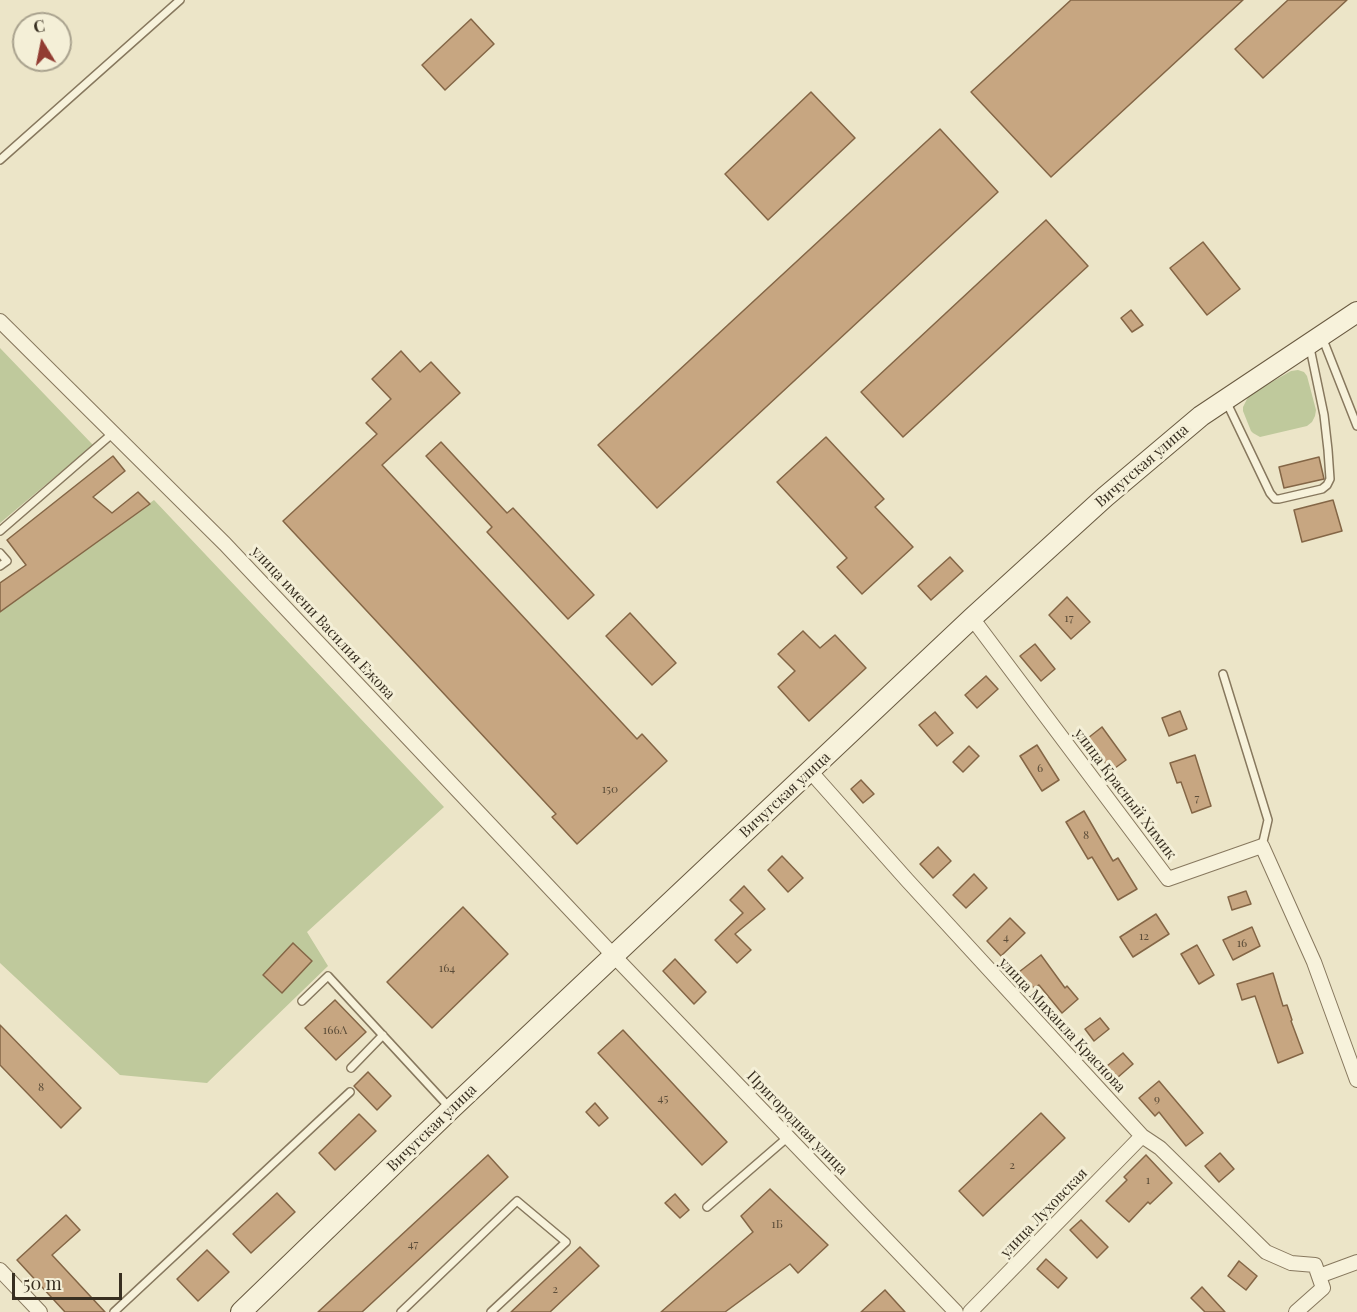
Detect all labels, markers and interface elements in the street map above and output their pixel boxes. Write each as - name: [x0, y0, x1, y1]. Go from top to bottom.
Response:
- north arrow: [12, 12, 72, 72]
- text: С: [32, 14, 47, 37]
- street label: Вичугская улица: [1092, 421, 1192, 511]
- street label: улица имени Василия Ежова: [247, 543, 399, 703]
- house number: 17: [1064, 611, 1074, 625]
- street label: улица Красный Химик: [1070, 725, 1180, 863]
- street label: Вичугская улица: [736, 748, 834, 842]
- house number: 6: [1037, 761, 1043, 775]
- house number: 150: [602, 782, 618, 796]
- house number: 7: [1195, 791, 1199, 805]
- house number: 8: [1083, 828, 1089, 842]
- house number: 12: [1139, 929, 1149, 943]
- house number: 4: [1003, 930, 1009, 944]
- house number: 16: [1237, 936, 1247, 950]
- street label: улица Михаила Краснова: [995, 954, 1129, 1096]
- house number: 164: [439, 961, 455, 975]
- house number: 166А: [323, 1023, 347, 1037]
- street label: Пригородная улица: [743, 1067, 851, 1179]
- house number: 8: [38, 1080, 44, 1094]
- street label: Вичугская улица: [384, 1081, 480, 1175]
- house number: 45: [658, 1091, 668, 1105]
- house number: 9: [1154, 1092, 1160, 1106]
- house number: 2: [1009, 1158, 1015, 1172]
- street label: улица Луховская: [997, 1165, 1091, 1261]
- house number: 1: [1146, 1173, 1150, 1187]
- house number: 1Б: [771, 1217, 783, 1231]
- house number: 47: [408, 1237, 418, 1251]
- scale bar: [15, 1261, 124, 1299]
- text: 50 m: [23, 1271, 62, 1295]
- house number: 2: [552, 1282, 558, 1296]

